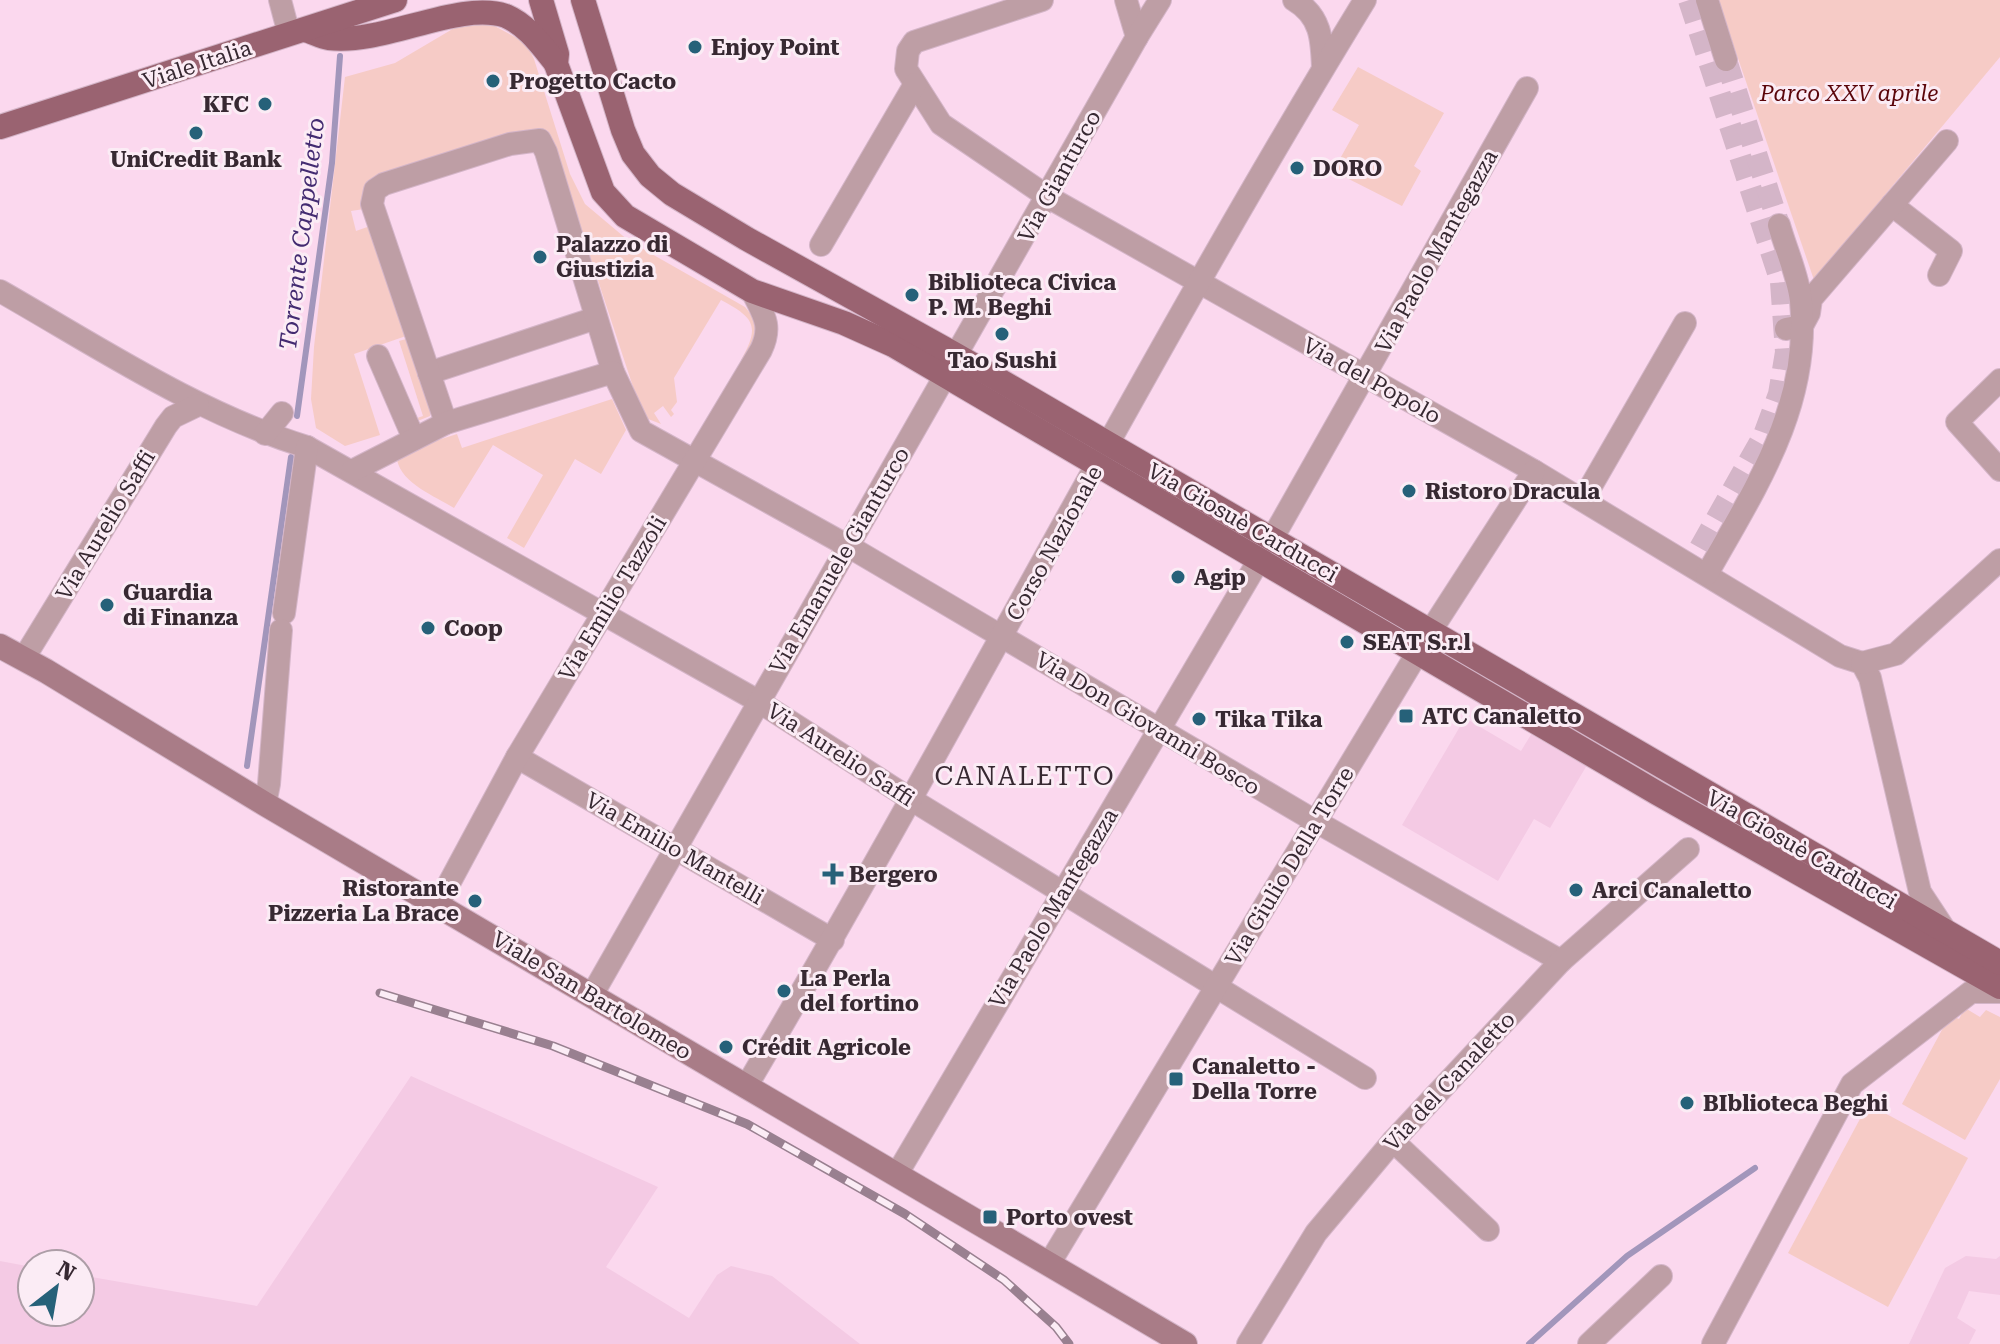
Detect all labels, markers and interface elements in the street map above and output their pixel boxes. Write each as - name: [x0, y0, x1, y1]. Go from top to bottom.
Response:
- street label: Viale Italia: [140, 35, 255, 94]
- place label: Enjoy Point: [711, 35, 840, 60]
- marker: Enjoy Point: [686, 38, 704, 56]
- place label: Progetto Cacto: [509, 69, 676, 94]
- marker: Progetto Cacto: [484, 72, 502, 90]
- park label: Parco XXV aprile: [1759, 81, 1938, 106]
- place label: KFC: [203, 92, 249, 117]
- marker: KFC: [256, 95, 274, 113]
- street label: Via Gianturco: [1013, 106, 1106, 246]
- water label: Torrente Cappelletto: [274, 116, 330, 352]
- marker: UniCredit Bank: [187, 124, 205, 142]
- street label: Via Paolo Mantegazza: [1370, 145, 1503, 357]
- place label: UniCredit Bank: [110, 147, 282, 172]
- place label: DORO: [1313, 156, 1382, 181]
- marker: DORO: [1288, 159, 1306, 177]
- place label: Palazzo di Giustizia: [556, 232, 668, 282]
- marker: Palazzo di Giustizia: [531, 248, 549, 266]
- place label: Biblioteca Civica P. M. Beghi: [928, 270, 1116, 320]
- marker: Biblioteca Civica P. M. Beghi: [903, 286, 921, 304]
- marker: Tao Sushi: [993, 325, 1011, 343]
- street label: Via del Popolo: [1299, 332, 1445, 429]
- place label: Tao Sushi: [947, 348, 1057, 373]
- street label: Via Emanuele Gianturco: [764, 443, 914, 678]
- street label: Via Aurelio Saffi: [51, 446, 160, 605]
- street label: Via Giosuè Carducci: [1143, 458, 1342, 587]
- street label: Corso Nazionale: [1002, 462, 1107, 625]
- place label: Ristoro Dracula: [1425, 479, 1600, 504]
- marker: Ristoro Dracula: [1400, 482, 1418, 500]
- street label: Via Emilio Tazzoli: [553, 512, 671, 685]
- place label: Agip: [1194, 565, 1246, 590]
- marker: Agip: [1169, 568, 1187, 586]
- place label: Guardia di Finanza: [123, 580, 238, 630]
- marker: Guardia di Finanza: [98, 596, 116, 614]
- place label: Coop: [444, 616, 503, 641]
- marker: Coop: [419, 619, 437, 637]
- place label: SEAT S.r.l: [1363, 630, 1471, 655]
- marker: SEAT S.r.l: [1338, 633, 1356, 651]
- street label: Via Don Giovanni Bosco: [1031, 647, 1264, 800]
- street label: Via Aurelio Saffi: [763, 698, 919, 811]
- place label: ATC Canaletto: [1422, 704, 1582, 729]
- place label: Tika Tika: [1215, 707, 1323, 732]
- marker: ATC Canaletto: [1397, 707, 1415, 725]
- marker: Tika Tika: [1190, 710, 1208, 728]
- district label: CANALETTO: [934, 761, 1116, 791]
- street label: Via Giulio Della Torre: [1220, 762, 1359, 970]
- street label: Via Giosuè Carducci: [1702, 785, 1901, 914]
- street label: Via Emilio Mantelli: [581, 787, 768, 910]
- street label: Via Paolo Mantegazza: [984, 804, 1123, 1012]
- place label: Bergero: [849, 862, 938, 887]
- marker: Bergero: [824, 865, 842, 883]
- place label: Ristorante Pizzeria La Brace: [268, 876, 459, 926]
- place label: Arci Canaletto: [1592, 878, 1752, 903]
- marker: Arci Canaletto: [1567, 881, 1585, 899]
- marker: Ristorante Pizzeria La Brace: [466, 892, 484, 910]
- street label: Viale San Bartolomeo: [488, 926, 696, 1065]
- place label: La Perla del fortino: [800, 966, 919, 1016]
- marker: La Perla del fortino: [775, 982, 793, 1000]
- street label: Via del Canaletto: [1379, 1007, 1520, 1156]
- place label: Crédit Agricole: [742, 1035, 911, 1060]
- marker: Crédit Agricole: [717, 1038, 735, 1056]
- place label: Canaletto - Della Torre: [1192, 1054, 1317, 1104]
- marker: Canaletto - Della Torre: [1167, 1070, 1185, 1088]
- place label: BIblioteca Beghi: [1703, 1091, 1888, 1116]
- marker: BIblioteca Beghi: [1678, 1094, 1696, 1112]
- place label: Porto ovest: [1006, 1205, 1133, 1230]
- marker: Porto ovest: [981, 1208, 999, 1226]
- north arrow: [16, 1248, 96, 1328]
- text: N: [52, 1256, 80, 1286]

